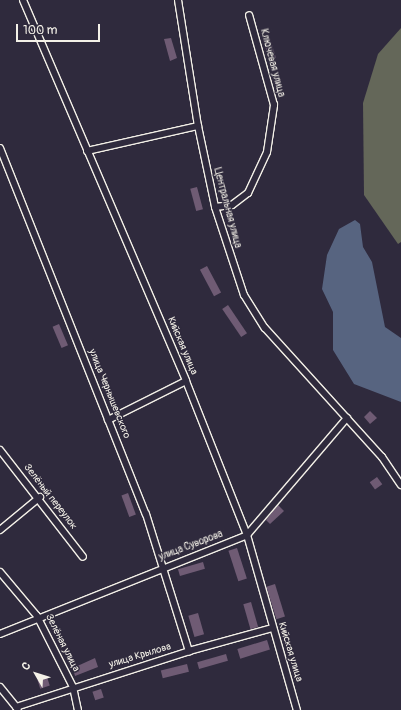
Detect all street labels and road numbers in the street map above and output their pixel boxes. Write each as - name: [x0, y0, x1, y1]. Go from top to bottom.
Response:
- street label: Ключевая улица: [257, 28, 287, 98]
- street label: Центральная улица: [211, 167, 243, 249]
- street label: Кийская улица: [164, 315, 200, 377]
- street label: улица Чернышевского: [86, 347, 132, 441]
- street label: Зелёный переулок: [21, 462, 79, 532]
- street label: улица Суворова: [157, 528, 225, 564]
- street label: Зелёная улица: [42, 612, 82, 674]
- street label: Кийская улица: [275, 621, 305, 683]
- street label: улица Крылова: [108, 641, 172, 671]

